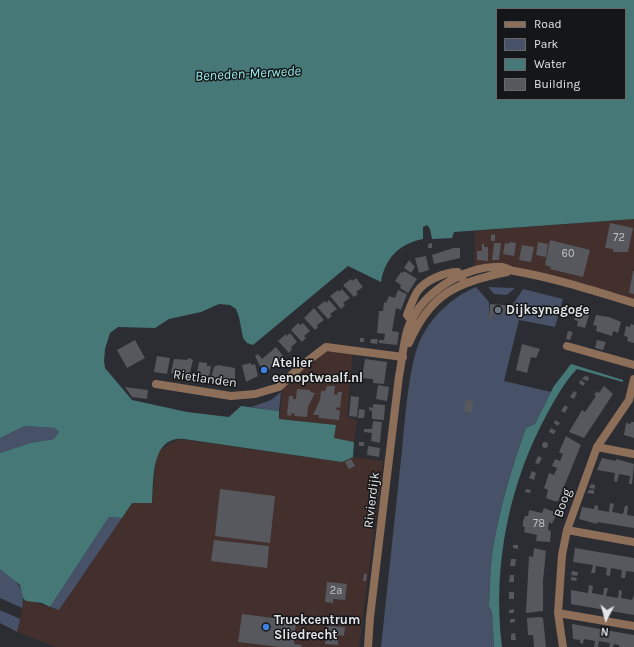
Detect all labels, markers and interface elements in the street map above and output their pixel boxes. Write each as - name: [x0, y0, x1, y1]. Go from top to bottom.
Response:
- legend: [496, 8, 626, 100]
- text: Road: [534, 17, 562, 31]
- text: Park: [534, 37, 558, 51]
- text: Water: [534, 57, 566, 71]
- water label: Beneden-Merwede: [195, 63, 301, 85]
- text: Building: [534, 77, 580, 91]
- house number: 72: [613, 231, 625, 245]
- house number: 60: [562, 247, 574, 261]
- place label: Dijksynagoge: [506, 302, 590, 318]
- marker: Dijksynagoge: [493, 305, 503, 315]
- place label: Atelier eenoptwaalf.nl: [272, 355, 363, 386]
- marker: Atelier eenoptwaalf.nl: [259, 365, 269, 375]
- street label: Rietlanden: [172, 367, 238, 391]
- street label: Rivierdijk: [361, 471, 383, 529]
- street label: Boog: [551, 486, 575, 520]
- house number: 78: [533, 517, 545, 531]
- house number: 2a: [330, 584, 342, 598]
- north arrow: [586, 599, 626, 639]
- place label: Truckcentrum Sliedrecht: [274, 612, 360, 643]
- marker: Truckcentrum Sliedrecht: [261, 622, 271, 632]
- text: N: [600, 625, 609, 638]

